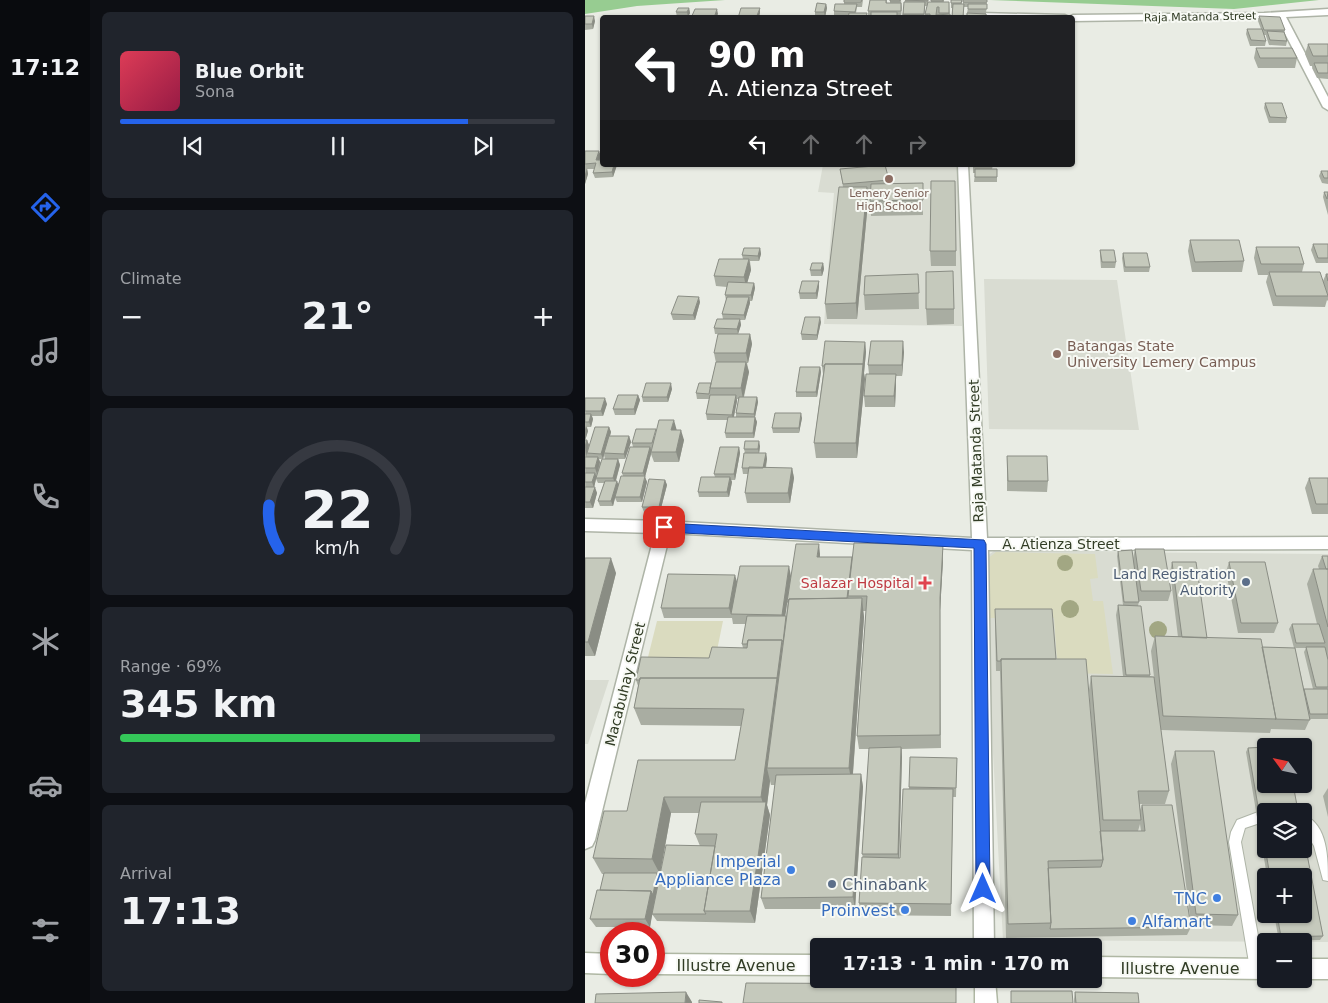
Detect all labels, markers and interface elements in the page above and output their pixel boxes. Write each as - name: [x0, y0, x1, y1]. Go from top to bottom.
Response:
- street label: Raja Matanda Street: [1144, 10, 1257, 24]
- icon: left: [625, 35, 690, 100]
- text: 90 m: [708, 35, 805, 75]
- text: 17:12: [10, 55, 80, 80]
- text: Blue Orbit: [195, 60, 304, 82]
- text: A. Atienza Street: [708, 76, 892, 101]
- text: Sona: [195, 82, 235, 101]
- icon: left: [744, 130, 772, 158]
- icon: ahead: [797, 130, 825, 158]
- icon: ahead: [850, 130, 878, 158]
- icon: right: [903, 130, 931, 158]
- icon: previous: [179, 132, 207, 160]
- icon: pause: [324, 132, 352, 160]
- icon: next: [469, 132, 497, 160]
- marker: Lemery Senior High School: [883, 173, 895, 185]
- place label: Lemery Senior High School: [849, 187, 929, 213]
- icon: directions: [28, 190, 63, 225]
- text: Climate: [120, 269, 182, 288]
- text: 21°: [302, 294, 373, 338]
- text: −: [120, 300, 143, 333]
- text: +: [532, 300, 555, 333]
- icon: music: [28, 334, 63, 369]
- place label: Batangas State University Lemery Campus: [1067, 338, 1256, 370]
- marker: Batangas State University Lemery Campus: [1051, 348, 1063, 360]
- street label: Raja Matanda Street: [965, 379, 986, 523]
- icon: phone: [28, 479, 63, 514]
- text: 22: [301, 480, 374, 540]
- pin: [643, 506, 685, 548]
- icon: arrive: [650, 513, 678, 541]
- street label: A. Atienza Street: [1002, 536, 1120, 552]
- text: km/h: [315, 537, 360, 558]
- place label: Land Registration Autority: [1113, 566, 1236, 598]
- place label: Salazar Hospital: [801, 575, 914, 591]
- marker: Salazar Hospital: [918, 576, 932, 590]
- marker: Land Registration Autority: [1240, 576, 1252, 588]
- street label: Macabuhay Street: [602, 620, 648, 748]
- icon: climate: [28, 624, 63, 659]
- text: Range · 69%: [120, 657, 222, 676]
- text: 345 km: [120, 682, 277, 726]
- north arrow: [1257, 738, 1313, 792]
- map controls: [1257, 738, 1312, 988]
- icon: car: [28, 768, 63, 803]
- button: layers: [1257, 803, 1312, 858]
- place label: Imperial Appliance Plaza: [655, 852, 781, 889]
- position arrow: [956, 862, 1008, 914]
- text: Arrival: [120, 864, 172, 883]
- marker: Imperial Appliance Plaza: [785, 864, 797, 876]
- button: +: [1257, 868, 1312, 923]
- place label: Chinabank: [842, 875, 928, 894]
- marker: Chinabank: [826, 878, 838, 890]
- text: 17:13: [120, 889, 241, 933]
- place label: TNC: [1173, 889, 1207, 908]
- marker: TNC: [1211, 892, 1223, 904]
- place label: Proinvest: [821, 901, 895, 920]
- marker: Proinvest: [899, 904, 911, 916]
- place label: Alfamart: [1142, 912, 1211, 931]
- icon: filters: [28, 913, 63, 948]
- marker: Alfamart: [1126, 915, 1138, 927]
- speed limit sign: 30: [600, 922, 665, 987]
- button: −: [1257, 933, 1312, 988]
- text: 17:13 · 1 min · 170 m: [842, 952, 1070, 974]
- street label: Illustre Avenue: [677, 956, 795, 975]
- street label: Illustre Avenue: [1121, 959, 1239, 978]

